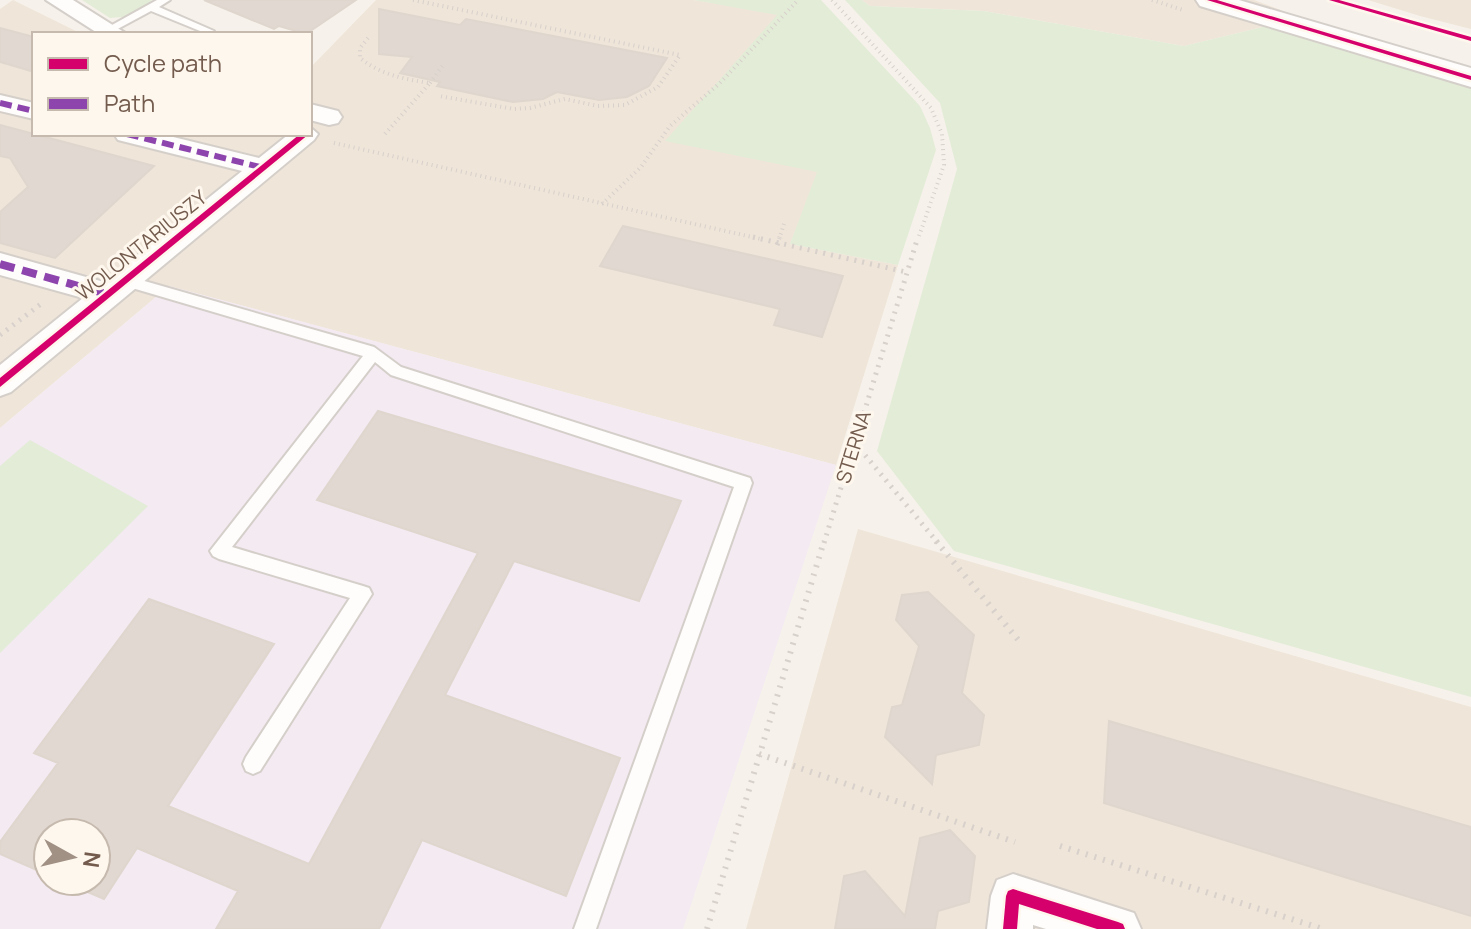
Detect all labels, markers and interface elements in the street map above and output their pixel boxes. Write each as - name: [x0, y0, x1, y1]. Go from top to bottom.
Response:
- legend: [32, 32, 312, 136]
- text: Cycle path: [104, 46, 222, 79]
- text: Path: [104, 86, 155, 119]
- street label: WOLONTARIUSZY: [70, 183, 213, 306]
- street label: STERNA: [829, 407, 877, 487]
- north arrow: [32, 817, 112, 897]
- text: N: [76, 850, 108, 870]

